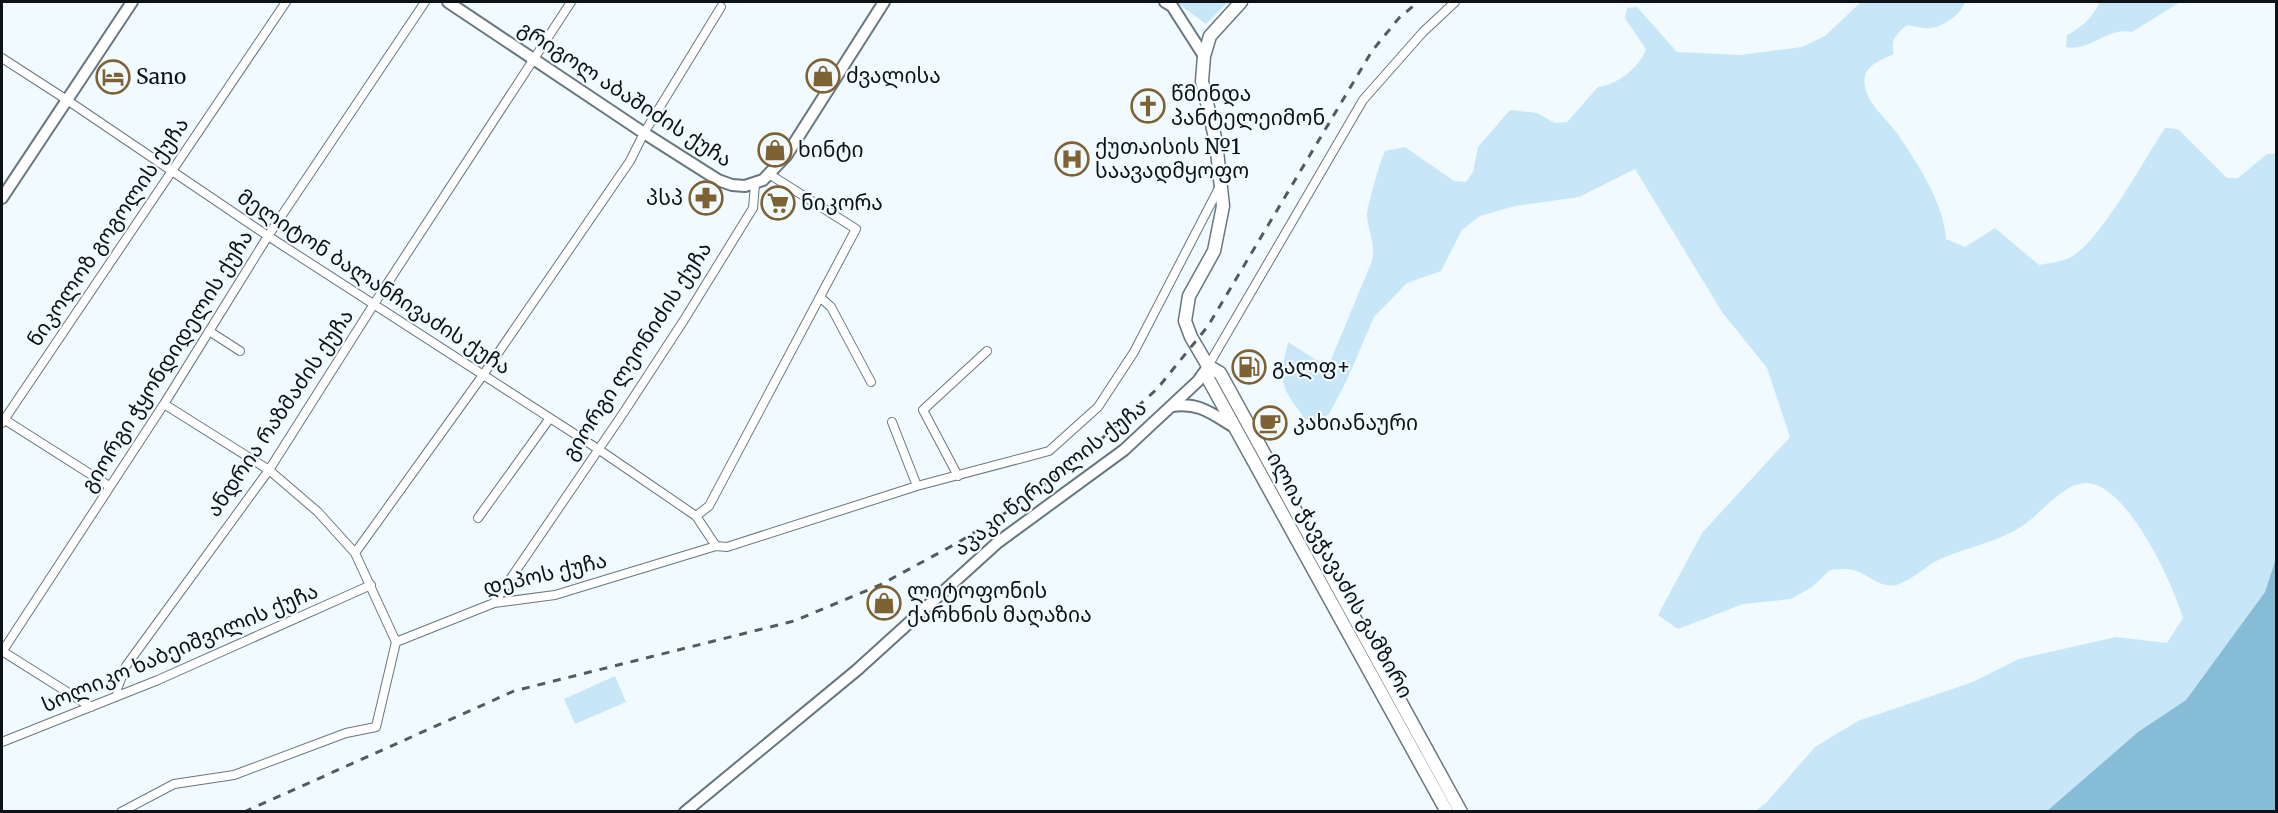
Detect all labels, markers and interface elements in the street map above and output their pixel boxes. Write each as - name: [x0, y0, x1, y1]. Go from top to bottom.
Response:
- street label: გრიგოლ აბაშიძის ქუჩა: [513, 14, 737, 173]
- shop icon: ძვალისა: [805, 58, 841, 94]
- hotel icon: Sano: [95, 59, 131, 95]
- place label: ძვალისა: [846, 62, 941, 89]
- place label: Sano: [136, 63, 186, 90]
- place label: წმინდა პანტელეიმონ: [1171, 80, 1325, 131]
- church icon: წმინდა პანტელეიმონ: [1130, 88, 1166, 124]
- street label: ნიკოლოზ გოგოლის ქუჩა: [21, 112, 194, 351]
- shop icon: ხინტი: [757, 132, 793, 168]
- place label: ქუთაისის №1 საავადმყოფო: [1095, 133, 1249, 184]
- place label: ხინტი: [798, 136, 864, 163]
- hospital icon: ქუთაისის №1 საავადმყოფო: [1054, 141, 1090, 177]
- pharmacy icon: პსპ: [688, 180, 724, 216]
- street label: მელიტონ ბალანჩივაძის ქუჩა: [232, 183, 516, 380]
- place label: პსპ: [646, 184, 683, 211]
- supermarket icon: ნიკორა: [760, 185, 796, 221]
- place label: ნიკორა: [801, 189, 883, 216]
- street label: გიორგი ჭყონდიდელის ქუჩა: [75, 225, 259, 497]
- street label: გიორგი ლეონიძის ქუჩა: [556, 236, 717, 465]
- street label: ანდრია რაზმაძის ქუჩა: [200, 304, 359, 522]
- fuel station icon: გალფ+: [1231, 349, 1267, 385]
- place label: გალფ+: [1272, 353, 1351, 380]
- street label: აკაკი წერეთლის ქუჩა: [948, 394, 1152, 561]
- cafe icon: კახიანაური: [1252, 405, 1288, 441]
- place label: კახიანაური: [1293, 409, 1418, 436]
- street label: ილია ჭავჭავაძის გამზირი: [1261, 447, 1420, 703]
- street label: დეპოს ქუჩა: [480, 546, 609, 601]
- street label: სოლიკო ხაბეიშვილის ქუჩა: [38, 577, 322, 718]
- place label: ლიტოფონის ქარხნის მაღაზია: [907, 577, 1092, 628]
- shop icon: ლიტოფონის ქარხნის მაღაზია: [866, 585, 902, 621]

